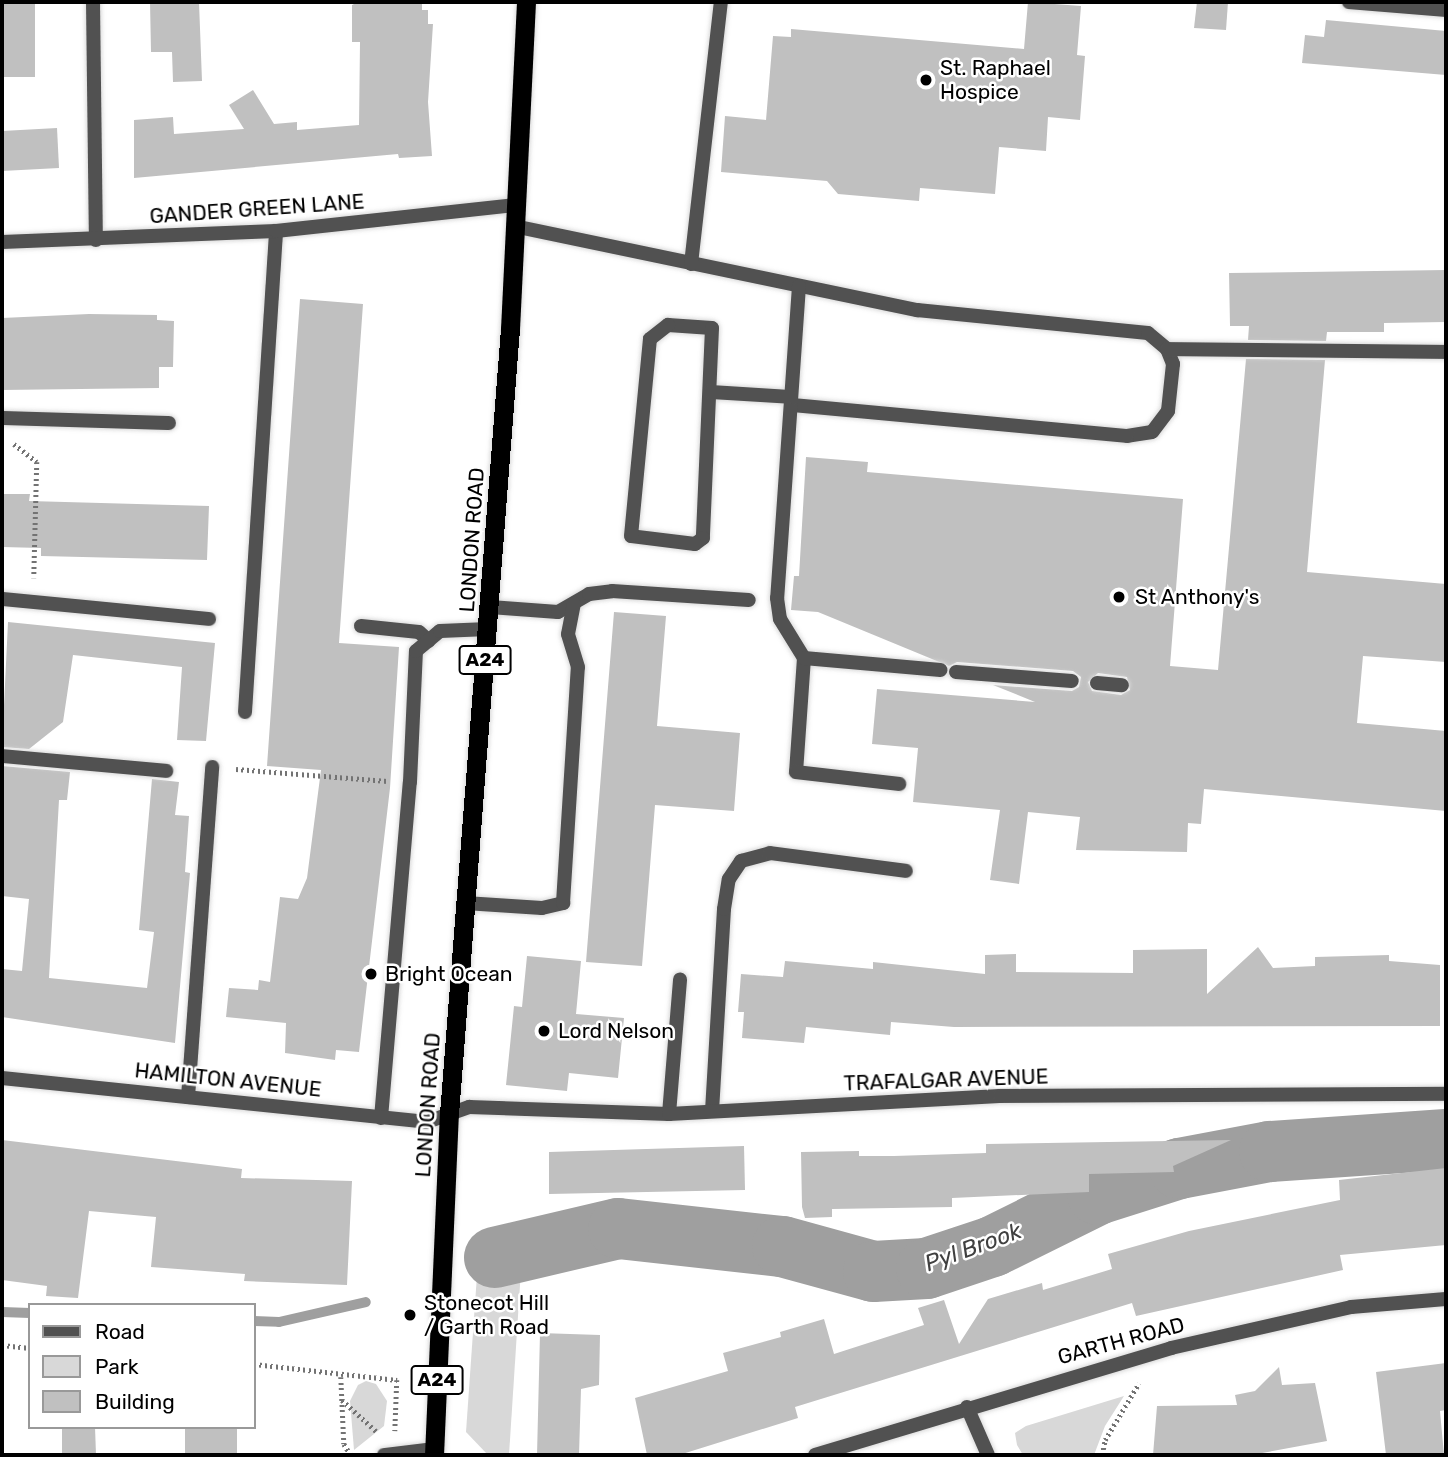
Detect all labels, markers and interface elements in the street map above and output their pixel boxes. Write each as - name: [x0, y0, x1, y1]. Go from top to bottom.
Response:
- place label: St. Raphael Hospice: [940, 55, 1051, 105]
- marker: St. Raphael Hospice: [918, 72, 934, 88]
- street label: GANDER GREEN LANE: [149, 189, 365, 229]
- street label: LONDON ROAD: [454, 467, 490, 613]
- place label: St Anthony's: [1135, 584, 1260, 610]
- marker: St Anthony's: [1109, 587, 1129, 607]
- road number: A24: [457, 645, 513, 676]
- place label: Bright Ocean: [385, 961, 513, 987]
- marker: Bright Ocean: [363, 966, 379, 982]
- place label: Lord Nelson: [558, 1018, 674, 1044]
- marker: Lord Nelson: [536, 1023, 552, 1039]
- street label: LONDON ROAD: [410, 1032, 446, 1178]
- street label: HAMILTON AVENUE: [133, 1058, 323, 1102]
- street label: TRAFALGAR AVENUE: [843, 1064, 1049, 1096]
- water label: Pyl Brook: [921, 1217, 1025, 1277]
- place label: Stonecot Hill / Garth Road: [424, 1290, 549, 1340]
- legend: [28, 1303, 256, 1429]
- marker: Stonecot Hill / Garth Road: [402, 1307, 418, 1323]
- street label: GARTH ROAD: [1055, 1312, 1187, 1370]
- text: Road: [95, 1319, 145, 1344]
- text: Park: [95, 1354, 139, 1379]
- road number: A24: [409, 1364, 465, 1396]
- text: Building: [95, 1389, 175, 1414]

